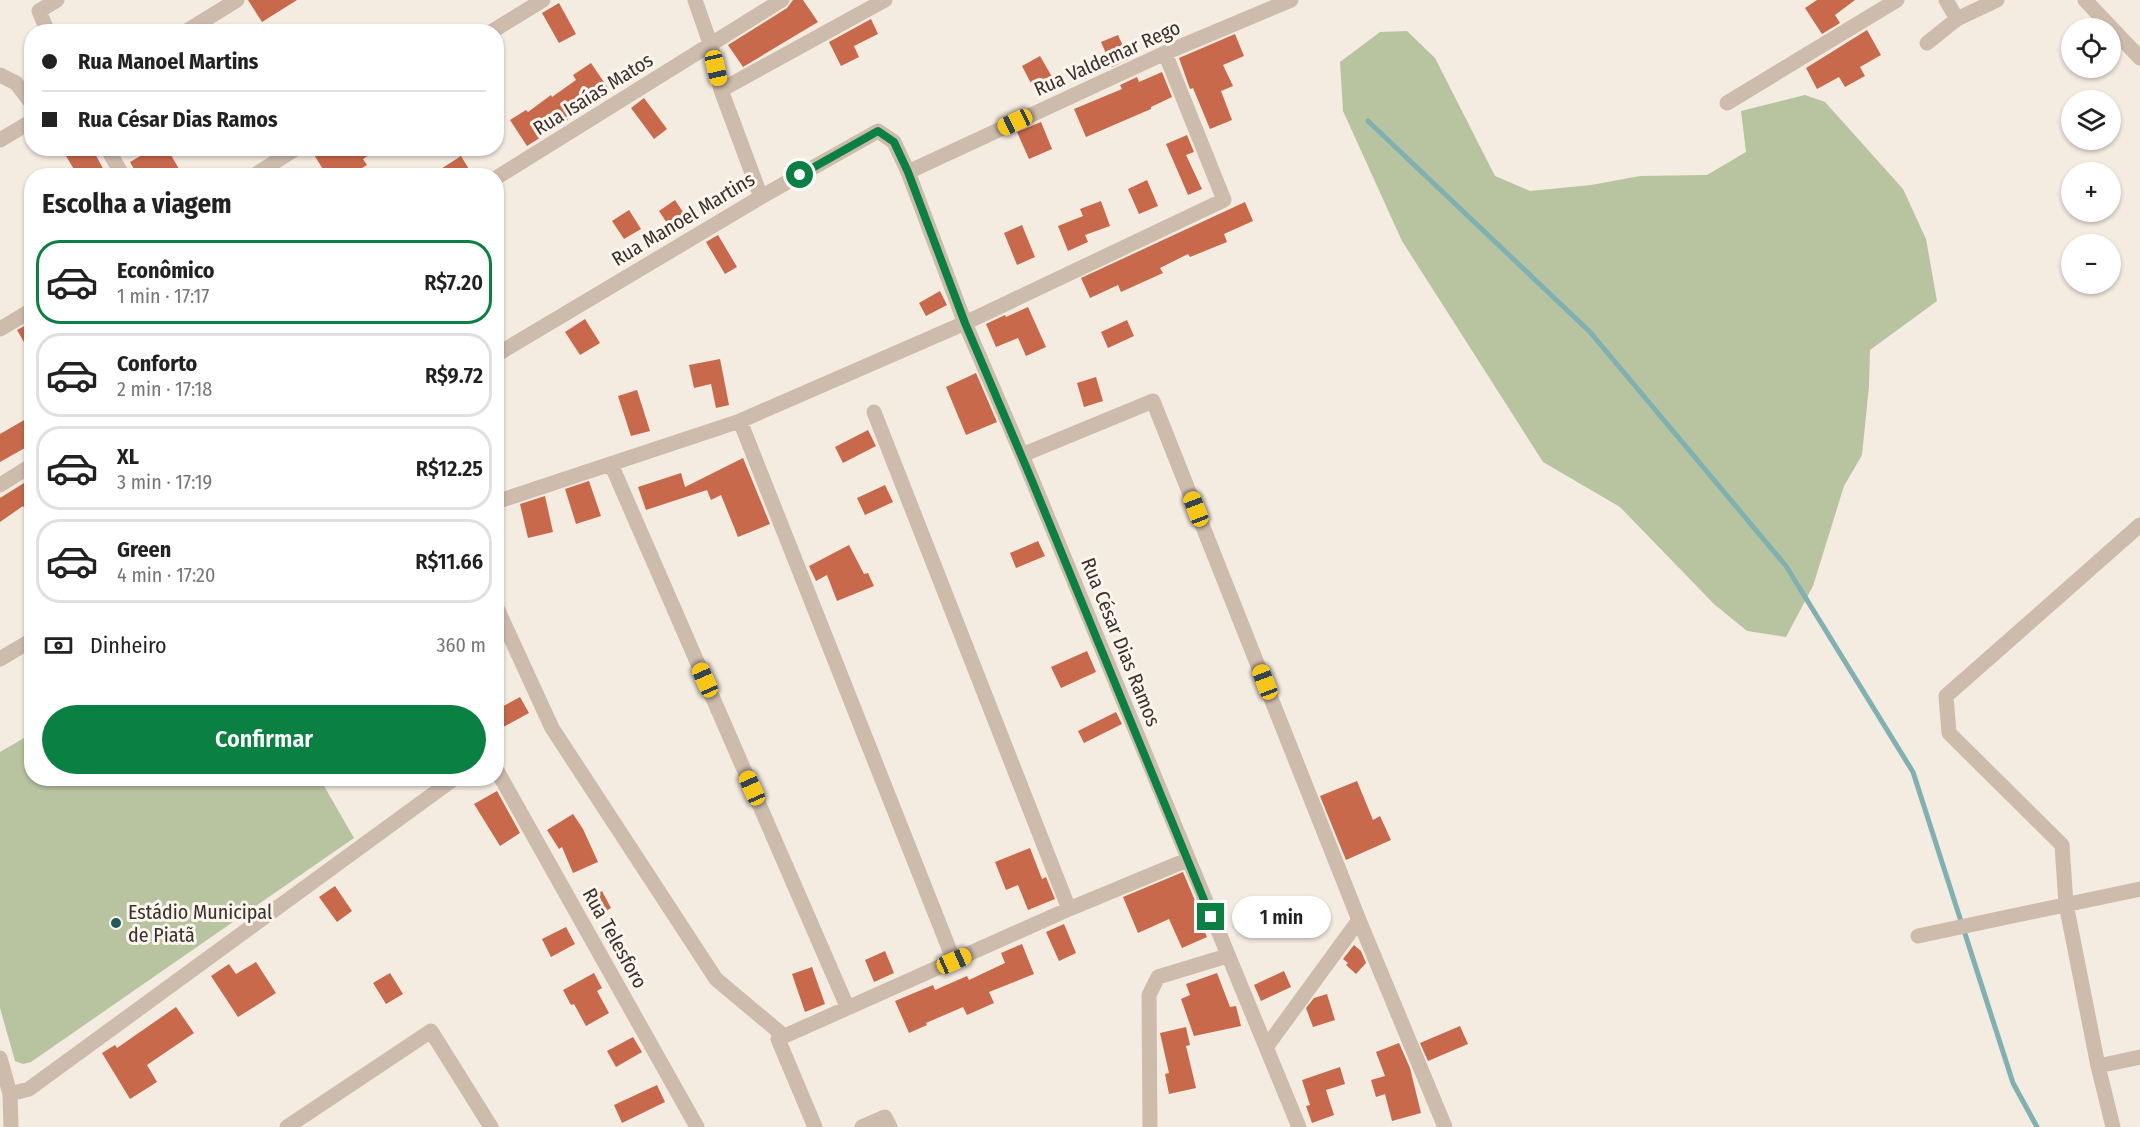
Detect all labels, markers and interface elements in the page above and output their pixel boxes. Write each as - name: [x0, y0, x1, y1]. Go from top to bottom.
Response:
- street label: Rua Valdemar Rego: [1030, 15, 1184, 101]
- map controls: [2061, 18, 2121, 294]
- button: locate: [2061, 18, 2121, 78]
- text: Rua Manoel Martins: [78, 48, 259, 75]
- street label: Rua Isaías Matos: [529, 48, 657, 140]
- car: [703, 48, 729, 88]
- button: layers: [2061, 90, 2121, 150]
- text: Rua César Dias Ramos: [78, 106, 278, 133]
- car: [995, 106, 1035, 138]
- route start: [786, 161, 813, 188]
- button: +: [2061, 162, 2121, 222]
- street label: Rua Manoel Martins: [607, 167, 759, 271]
- text: Escolha a viagem: [42, 188, 232, 220]
- button: −: [2061, 234, 2121, 294]
- icon: car: [45, 255, 99, 309]
- text: Econômico: [117, 257, 215, 284]
- text: R$7.20: [424, 269, 483, 296]
- text: 1 min · 17:17: [117, 284, 209, 308]
- icon: car: [45, 348, 99, 402]
- text: Conforto: [117, 350, 197, 377]
- text: R$9.72: [425, 362, 483, 389]
- text: 2 min · 17:18: [117, 377, 212, 401]
- icon: car: [45, 441, 99, 495]
- text: XL: [117, 443, 139, 470]
- text: R$12.25: [416, 455, 483, 482]
- text: 3 min · 17:19: [117, 470, 212, 494]
- car: [1181, 489, 1211, 529]
- icon: car: [45, 534, 99, 588]
- text: Green: [117, 536, 171, 563]
- text: R$11.66: [415, 548, 483, 575]
- street label: Rua César Dias Ramos: [1076, 554, 1166, 730]
- text: 4 min · 17:20: [117, 563, 215, 587]
- icon: cash: [42, 629, 75, 662]
- text: Dinheiro: [90, 632, 167, 659]
- text: 360 m: [437, 633, 486, 657]
- car: [689, 660, 721, 700]
- car: [1250, 662, 1280, 702]
- button: Confirmar: [42, 705, 486, 774]
- car: [736, 768, 768, 808]
- street label: Rua Telesforo: [578, 884, 652, 992]
- callout: 1 min: [1232, 896, 1331, 938]
- place label: Estádio Municipal de Piatã: [128, 900, 272, 947]
- route end: [1197, 903, 1224, 930]
- text: 1 min: [1260, 905, 1303, 929]
- marker: Estádio Municipal de Piatã: [109, 916, 123, 930]
- car: [934, 945, 974, 977]

